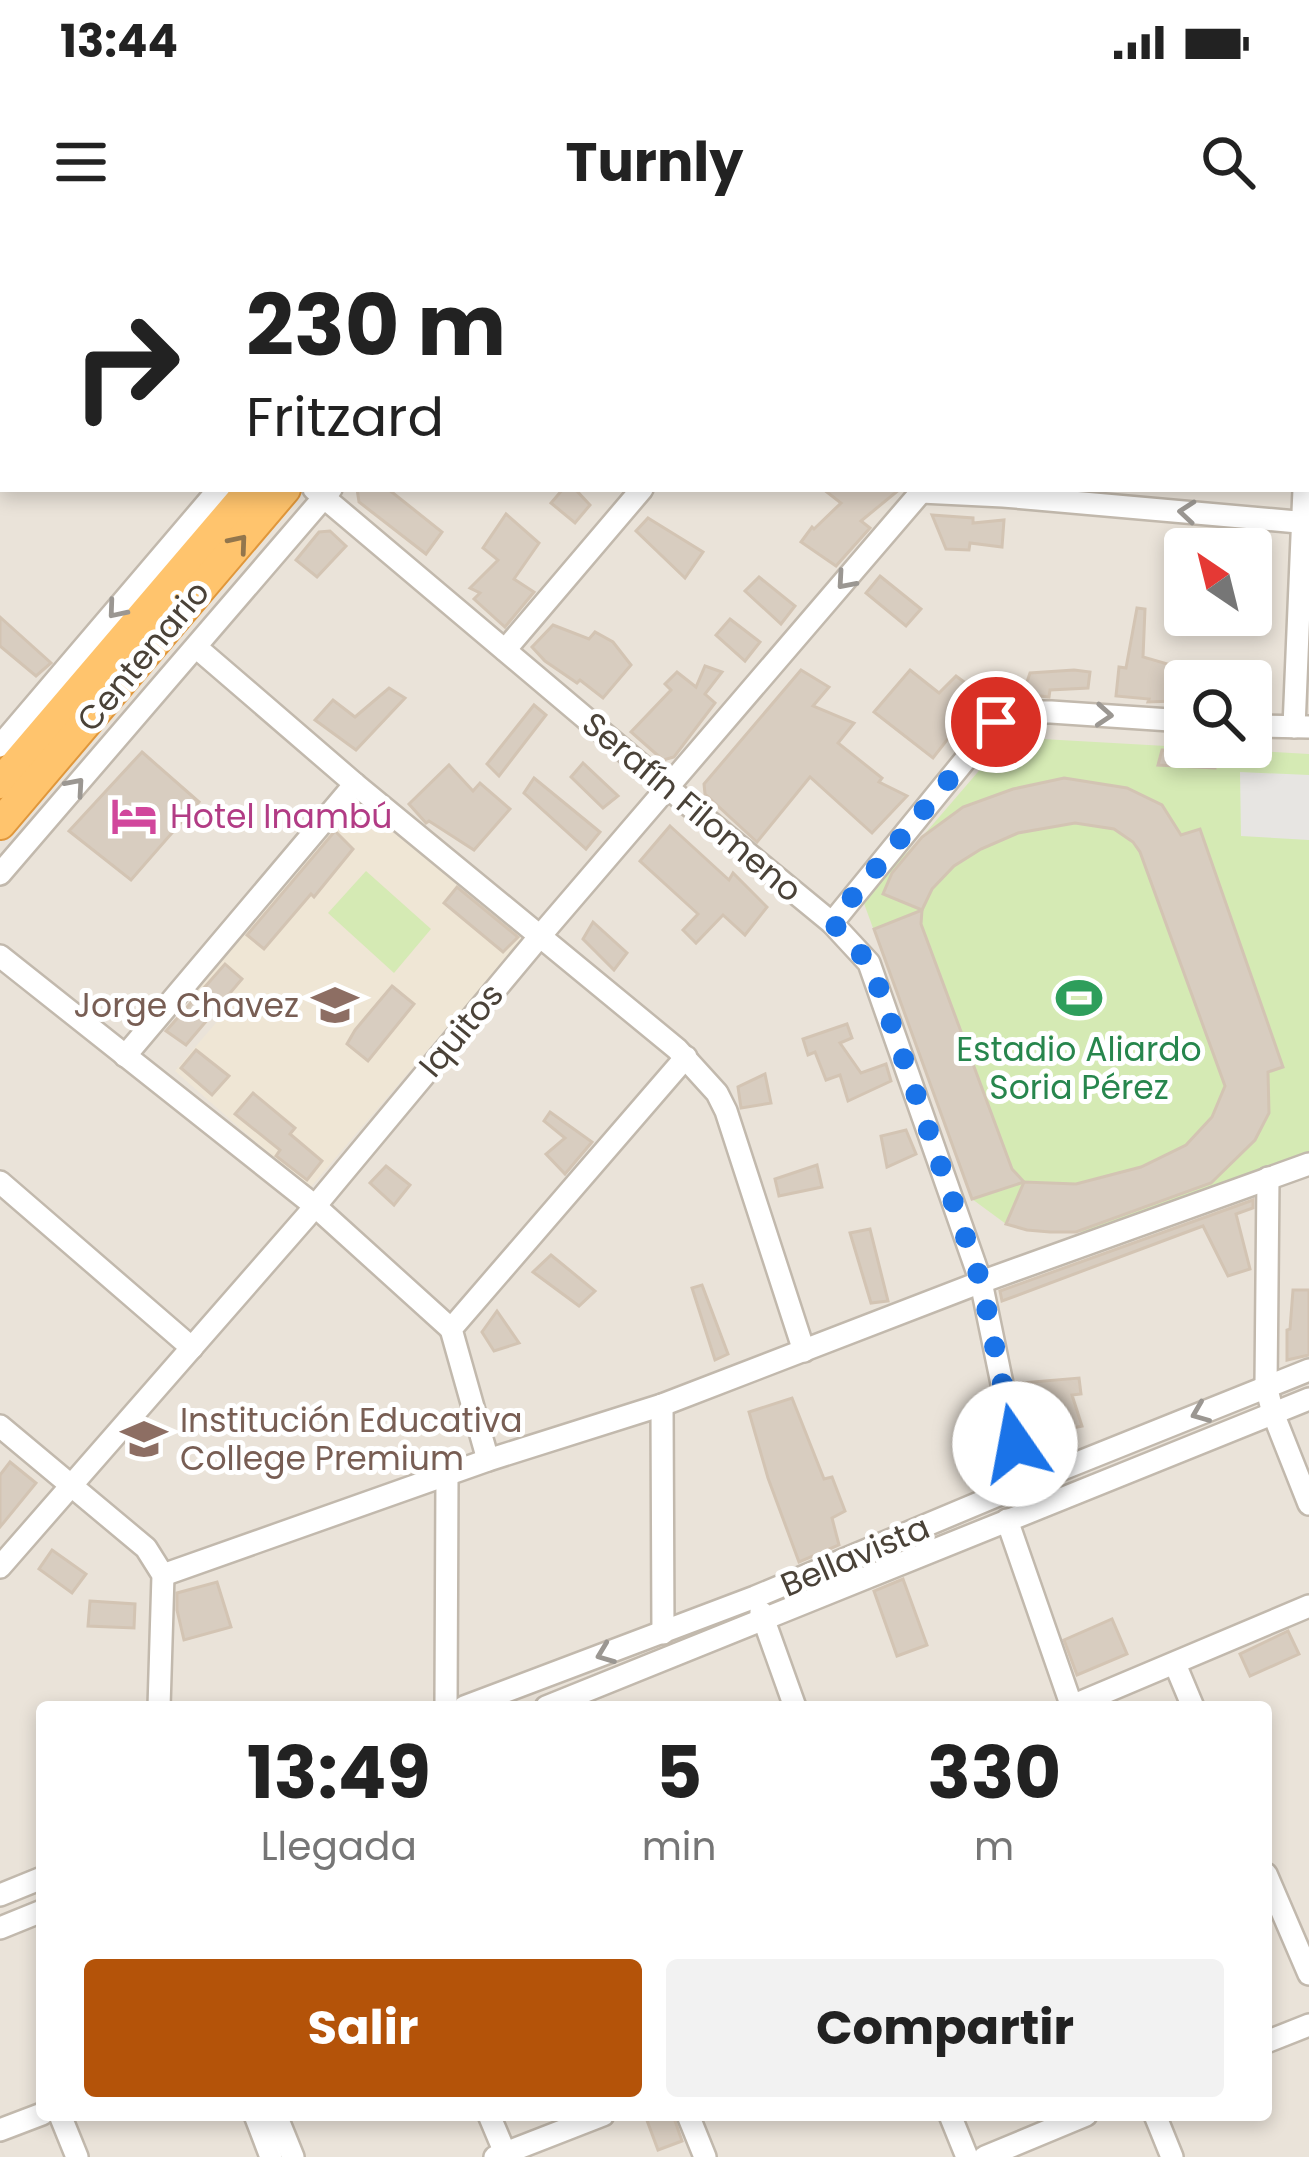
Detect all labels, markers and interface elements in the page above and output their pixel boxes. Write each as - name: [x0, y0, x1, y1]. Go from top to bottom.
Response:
- text: 13:44: [60, 10, 178, 73]
- text: Turnly: [566, 124, 743, 200]
- icon: menu: [48, 129, 114, 195]
- icon: search: [1195, 129, 1261, 195]
- text: 230 m: [246, 267, 506, 384]
- icon: right: [48, 288, 204, 444]
- text: Fritzard: [246, 379, 444, 455]
- one-way arrow: [1177, 500, 1196, 525]
- north arrow: [1164, 528, 1272, 636]
- map controls: [1164, 528, 1272, 768]
- one-way arrow: [225, 535, 247, 557]
- one-way arrow: [837, 567, 859, 589]
- street label: Centenario: [66, 570, 220, 742]
- one-way arrow: [108, 596, 130, 618]
- button: search: [1164, 660, 1272, 768]
- pin: [945, 671, 1047, 773]
- icon: arrive: [963, 689, 1029, 755]
- street label: Serafín Filomeno: [572, 701, 812, 913]
- one-way arrow: [1095, 702, 1114, 728]
- one-way arrow: [62, 778, 84, 800]
- hotel icon: Hotel Inambú: [109, 791, 159, 841]
- place label: Hotel Inambú: [170, 793, 392, 840]
- street label: Iquitos: [408, 973, 514, 1087]
- sports icon: Estadio Aliardo Soria Pérez: [1054, 973, 1104, 1023]
- school or university icon: Jorge Chavez: [310, 980, 360, 1030]
- place label: Jorge Chavez: [74, 982, 299, 1029]
- place label: Estadio Aliardo Soria Pérez: [956, 1026, 1202, 1111]
- position arrow: [952, 1381, 1078, 1507]
- place label: Institución Educativa College Premium: [180, 1397, 523, 1482]
- one-way arrow: [1191, 1399, 1212, 1423]
- school or university icon: Institución Educativa College Premium: [119, 1414, 169, 1464]
- street label: Bellavista: [773, 1504, 937, 1608]
- one-way arrow: [596, 1639, 617, 1664]
- text: 13:49: [247, 1722, 431, 1823]
- text: 5: [656, 1722, 702, 1823]
- text: 330: [927, 1722, 1061, 1823]
- text: Llegada: [261, 1819, 417, 1874]
- text: min: [642, 1819, 716, 1874]
- text: m: [974, 1819, 1014, 1874]
- button: Salir: [84, 1959, 642, 2097]
- button: Compartir: [666, 1959, 1224, 2097]

